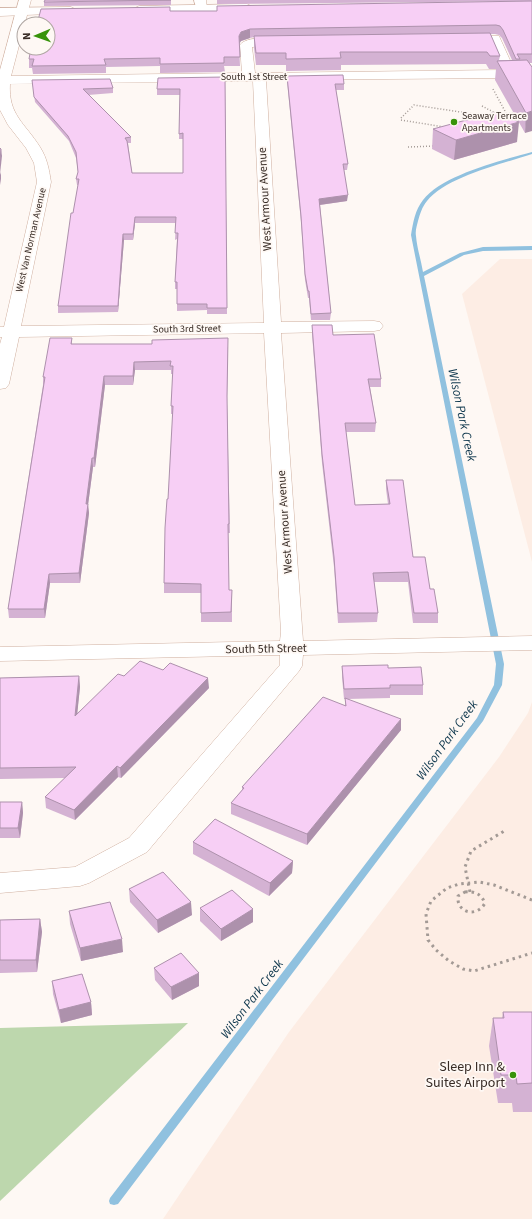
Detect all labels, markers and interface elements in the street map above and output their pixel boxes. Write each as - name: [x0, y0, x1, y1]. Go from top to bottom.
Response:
- north arrow: [16, 16, 56, 56]
- text: N: [19, 32, 34, 40]
- street label: South 1st Street: [221, 70, 288, 84]
- place label: Seaway Terrace Apartments: [462, 109, 527, 135]
- marker: Seaway Terrace Apartments: [449, 117, 459, 127]
- street label: West Armour Avenue: [254, 147, 276, 251]
- street label: West Van Norman Avenue: [12, 186, 50, 294]
- street label: South 3rd Street: [153, 321, 222, 337]
- water label: Wilson Park Creek: [443, 367, 481, 464]
- street label: West Armour Avenue: [273, 470, 297, 574]
- street label: South 5th Street: [225, 640, 307, 658]
- water label: Wilson Park Creek: [412, 696, 483, 784]
- water label: Wilson Park Creek: [216, 955, 288, 1042]
- place label: Sleep Inn & Suites Airport: [425, 1057, 505, 1093]
- marker: Sleep Inn & Suites Airport: [508, 1070, 518, 1080]

